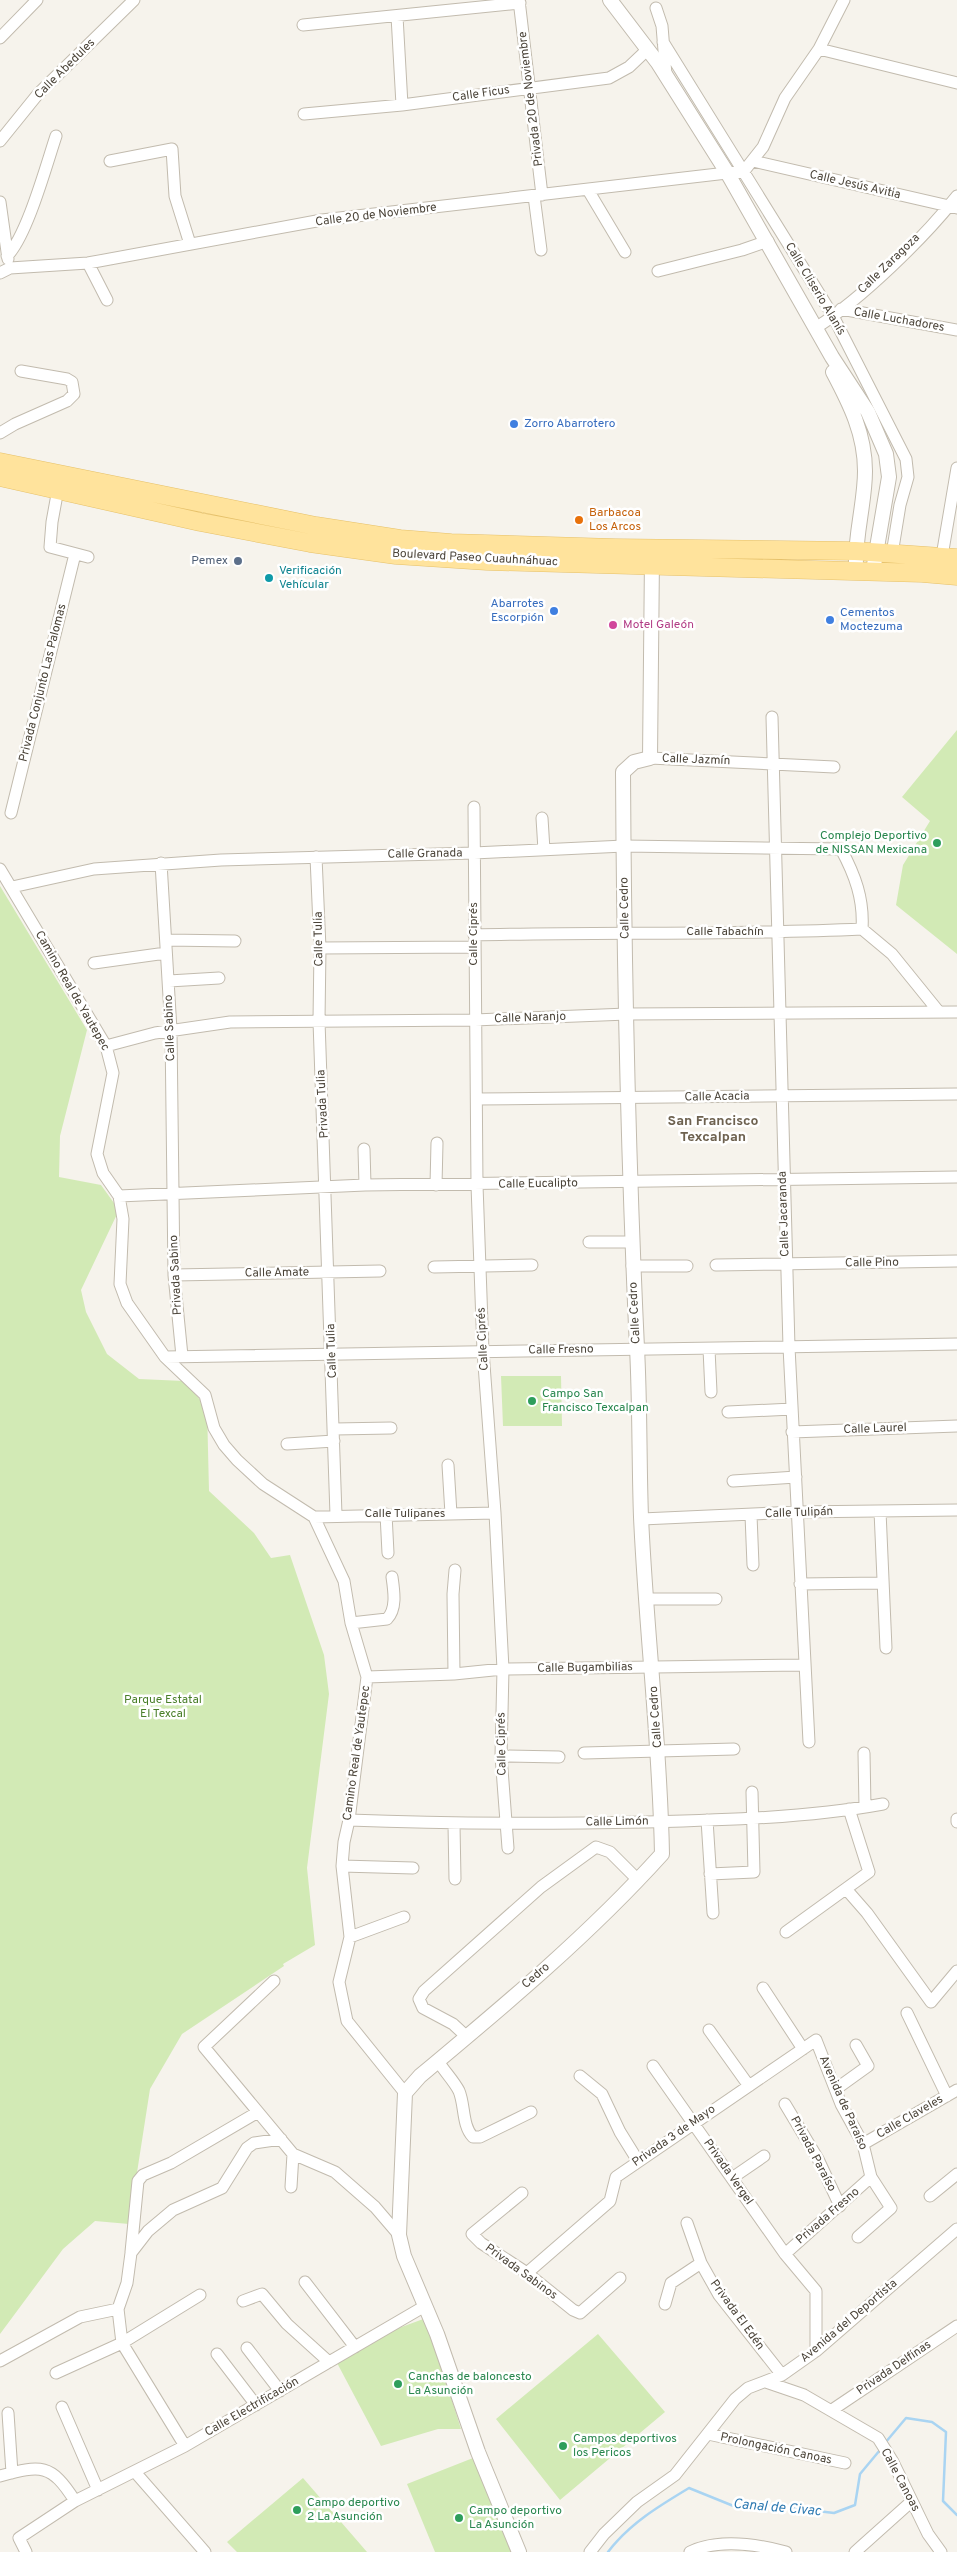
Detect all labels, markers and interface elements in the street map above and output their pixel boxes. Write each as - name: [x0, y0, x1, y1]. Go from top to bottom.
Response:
- street label: Privada 20 de Noviembre: [515, 31, 547, 167]
- street label: Calle Abedules: [31, 35, 99, 103]
- street label: Calle Ficus: [451, 82, 511, 106]
- street label: Calle Jesús Avitia: [808, 167, 902, 203]
- street label: Calle 20 de Noviembre: [314, 200, 438, 230]
- street label: Calle Zaragoza: [854, 230, 924, 298]
- street label: Calle Cliserio Alanís: [781, 240, 849, 338]
- street label: Calle Luchadores: [852, 304, 946, 336]
- place label: Zorro Abarrotero: [524, 416, 616, 432]
- marker: Zorro Abarrotero: [508, 418, 520, 430]
- place label: Barbacoa Los Arcos: [589, 505, 641, 535]
- marker: Barbacoa Los Arcos: [573, 514, 585, 526]
- street label: Boulevard Paseo Cuauhnáhuac: [392, 546, 558, 570]
- place label: Pemex: [191, 553, 228, 569]
- marker: Pemex: [232, 555, 244, 567]
- place label: Verificación Vehícular: [279, 563, 342, 593]
- marker: Verificación Vehícular: [263, 572, 275, 584]
- place label: Abarrotes Escorpión: [491, 596, 544, 626]
- street label: Privada Conjunto Las Palomas: [16, 602, 70, 764]
- marker: Abarrotes Escorpión: [548, 605, 560, 617]
- place label: Cementos Moctezuma: [840, 605, 903, 635]
- marker: Cementos Moctezuma: [824, 614, 836, 626]
- place label: Motel Galeón: [623, 617, 694, 633]
- marker: Motel Galeón: [607, 619, 619, 631]
- street label: Calle Jazmín: [661, 751, 731, 769]
- place label: Complejo Deportivo de NISSAN Mexicana: [815, 828, 927, 858]
- marker: Complejo Deportivo de NISSAN Mexicana: [931, 837, 943, 849]
- street label: Calle Granada: [387, 845, 463, 863]
- street label: Calle Cedro: [616, 877, 634, 939]
- street label: Calle Ciprés: [466, 902, 482, 966]
- street label: Calle Tulia: [311, 911, 327, 967]
- street label: Calle Tabachín: [686, 924, 764, 940]
- street label: Camino Real de Yautepec: [31, 928, 113, 1054]
- street label: Calle Sabino: [161, 994, 179, 1062]
- street label: Calle Naranjo: [494, 1009, 567, 1027]
- street label: Privada Tulia: [313, 1069, 333, 1139]
- street label: Calle Acacia: [684, 1088, 750, 1106]
- district label: San Francisco Texcalpan: [668, 1113, 759, 1146]
- street label: Calle Jacaranda: [775, 1171, 793, 1257]
- street label: Calle Eucalipto: [498, 1175, 578, 1193]
- street label: Privada Sabino: [166, 1234, 186, 1316]
- street label: Calle Pino: [845, 1255, 899, 1271]
- street label: Calle Amate: [245, 1264, 309, 1282]
- street label: Calle Cedro: [625, 1281, 645, 1344]
- street label: Calle Ciprés: [473, 1307, 493, 1371]
- street label: Calle Tulia: [323, 1323, 341, 1379]
- street label: Calle Fresno: [528, 1341, 594, 1359]
- place label: Campo San Francisco Texcalpan: [542, 1386, 649, 1416]
- marker: Campo San Francisco Texcalpan: [526, 1395, 538, 1407]
- street label: Calle Laurel: [843, 1420, 907, 1438]
- street label: Calle Tulipán: [764, 1504, 834, 1522]
- street label: Calle Tulipanes: [365, 1506, 445, 1522]
- street label: Calle Bugambilias: [537, 1659, 633, 1677]
- street label: Camino Real de Yautepec: [340, 1684, 374, 1822]
- street label: Calle Cedro: [646, 1685, 666, 1748]
- park label: Parque Estatal El Texcal: [124, 1692, 202, 1722]
- street label: Calle Ciprés: [493, 1712, 511, 1776]
- street label: Calle Limón: [585, 1813, 649, 1831]
- street label: Cedro: [519, 1959, 554, 1993]
- street label: Avenida de Paraíso: [815, 2053, 871, 2153]
- street label: Calle Claveles: [874, 2091, 946, 2143]
- street label: Privada 3 de Mayo: [629, 2101, 719, 2171]
- street label: Privada Paraíso: [786, 2113, 840, 2195]
- street label: Privada Vergel: [699, 2136, 757, 2208]
- street label: Privada Fresno: [793, 2184, 863, 2248]
- street label: Privada Sabinos: [482, 2240, 560, 2304]
- street label: Avenida del Deportista: [797, 2276, 901, 2366]
- street label: Privada El Edén: [706, 2277, 768, 2353]
- street label: Privada Delfinas: [853, 2337, 935, 2399]
- place label: Canchas de baloncesto La Asunción: [408, 2369, 532, 2399]
- street label: Calle Electrificación: [202, 2374, 302, 2440]
- marker: Canchas de baloncesto La Asunción: [392, 2378, 404, 2390]
- street label: Prolongación Canoas: [719, 2429, 833, 2469]
- place label: Campos deportivos los Pericos: [573, 2431, 677, 2461]
- marker: Campos deportivos los Pericos: [557, 2440, 569, 2452]
- street label: Calle Canoas: [877, 2446, 923, 2514]
- place label: Campo deportivo 2 La Asunción: [307, 2495, 400, 2525]
- water label: Canal de Civac: [732, 2496, 822, 2520]
- place label: Campo deportivo La Asunción: [469, 2503, 562, 2533]
- marker: Campo deportivo 2 La Asunción: [291, 2504, 303, 2516]
- marker: Campo deportivo La Asunción: [453, 2512, 465, 2524]

